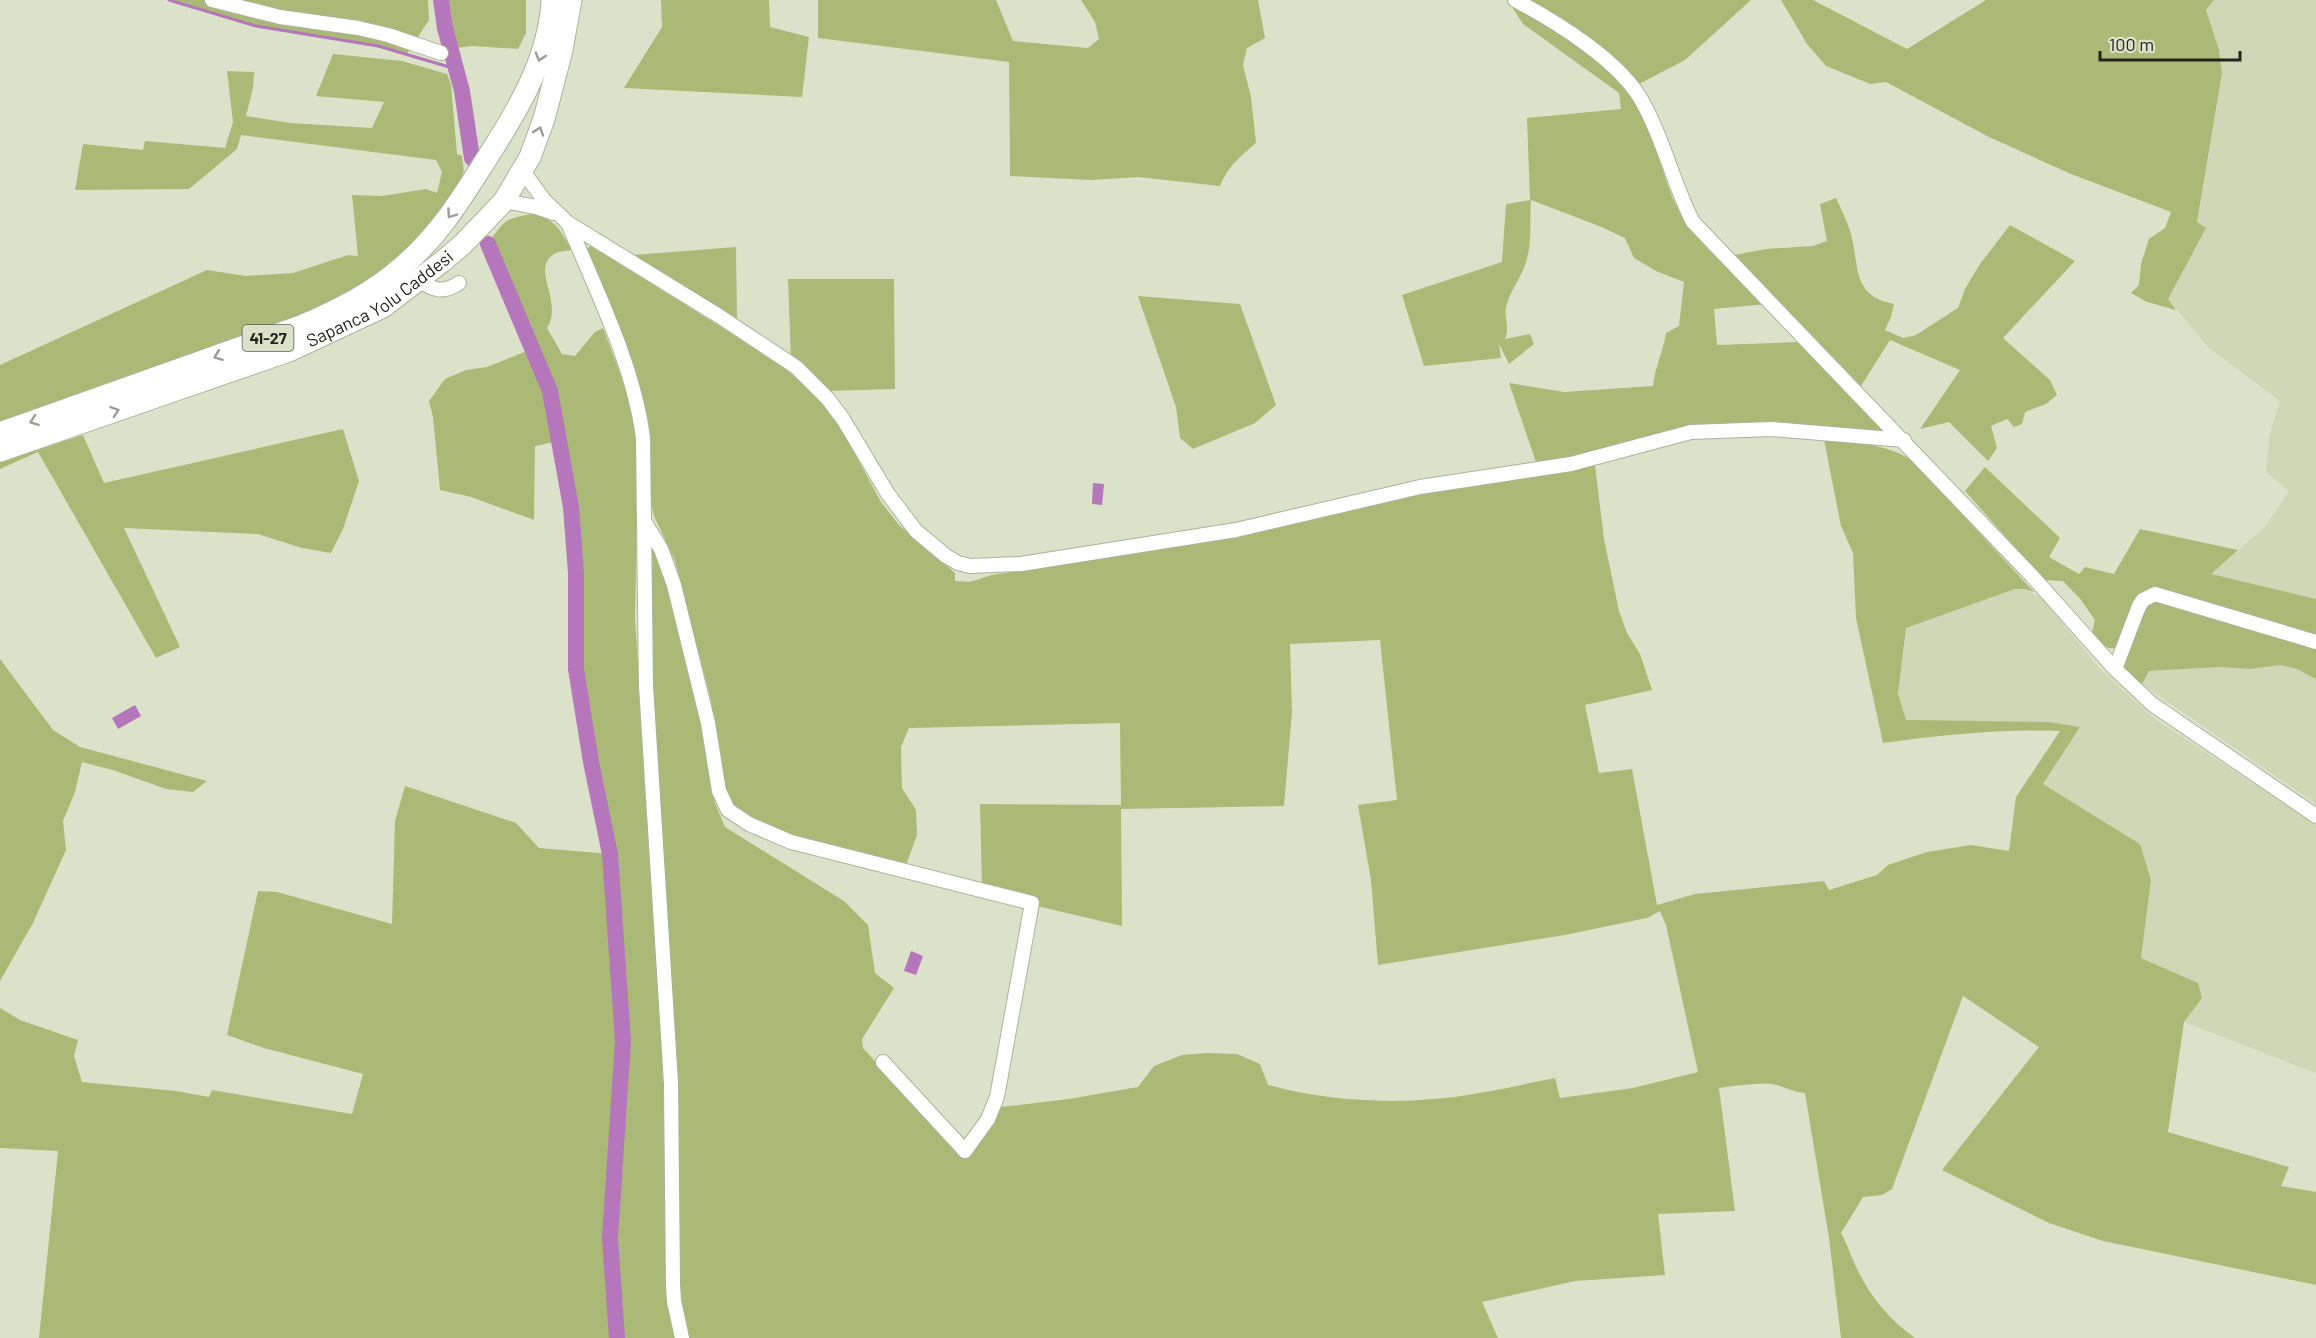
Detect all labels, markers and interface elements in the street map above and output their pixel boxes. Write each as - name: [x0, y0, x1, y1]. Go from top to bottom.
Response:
- scale bar: [2100, 24, 2240, 62]
- text: 100 m: [2109, 33, 2154, 55]
- one-way arrow: [535, 51, 547, 62]
- one-way arrow: [532, 126, 545, 137]
- one-way arrow: [448, 207, 459, 218]
- street label: Sapanca Yolu Caddesi: [303, 245, 457, 351]
- road number: 41-27: [242, 325, 294, 351]
- one-way arrow: [213, 348, 224, 361]
- one-way arrow: [109, 406, 120, 419]
- one-way arrow: [29, 413, 40, 426]

